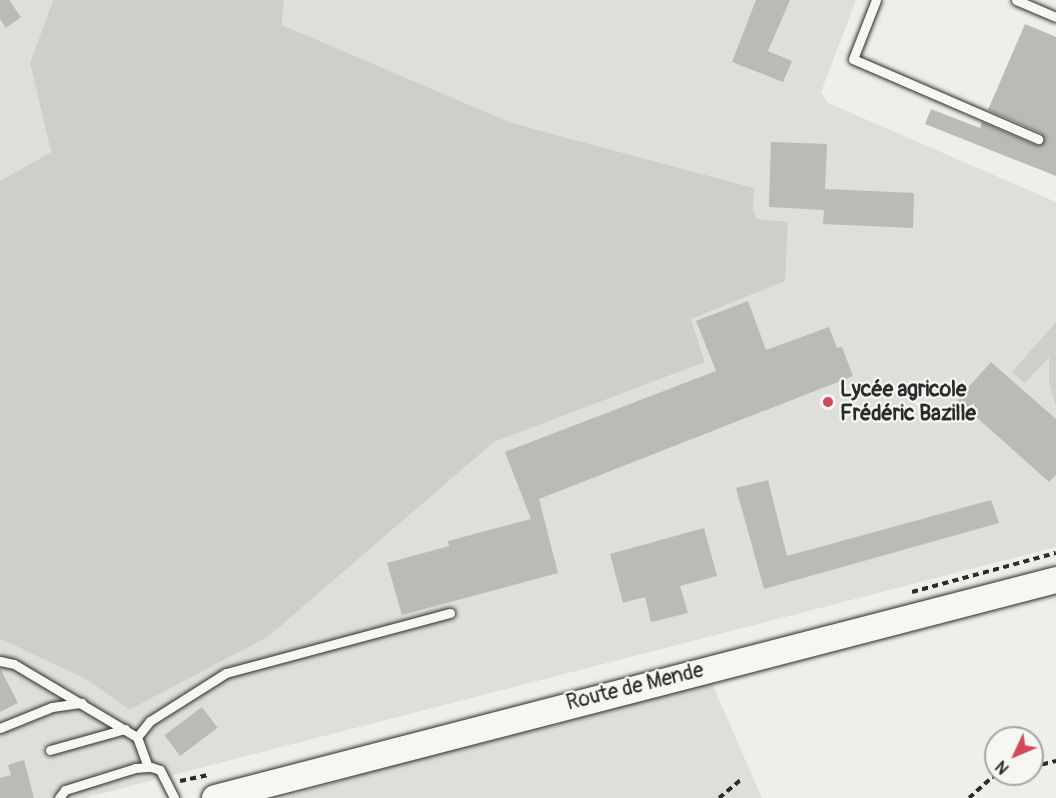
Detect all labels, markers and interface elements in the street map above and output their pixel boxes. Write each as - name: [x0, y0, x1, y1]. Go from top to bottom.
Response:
- place label: Lycée agricole Frédéric Bazille: [840, 377, 976, 427]
- marker: Lycée agricole Frédéric Bazille: [821, 395, 835, 409]
- street label: Route de Mende: [564, 658, 706, 716]
- north arrow: [984, 726, 1044, 786]
- text: N: [992, 756, 1013, 778]

